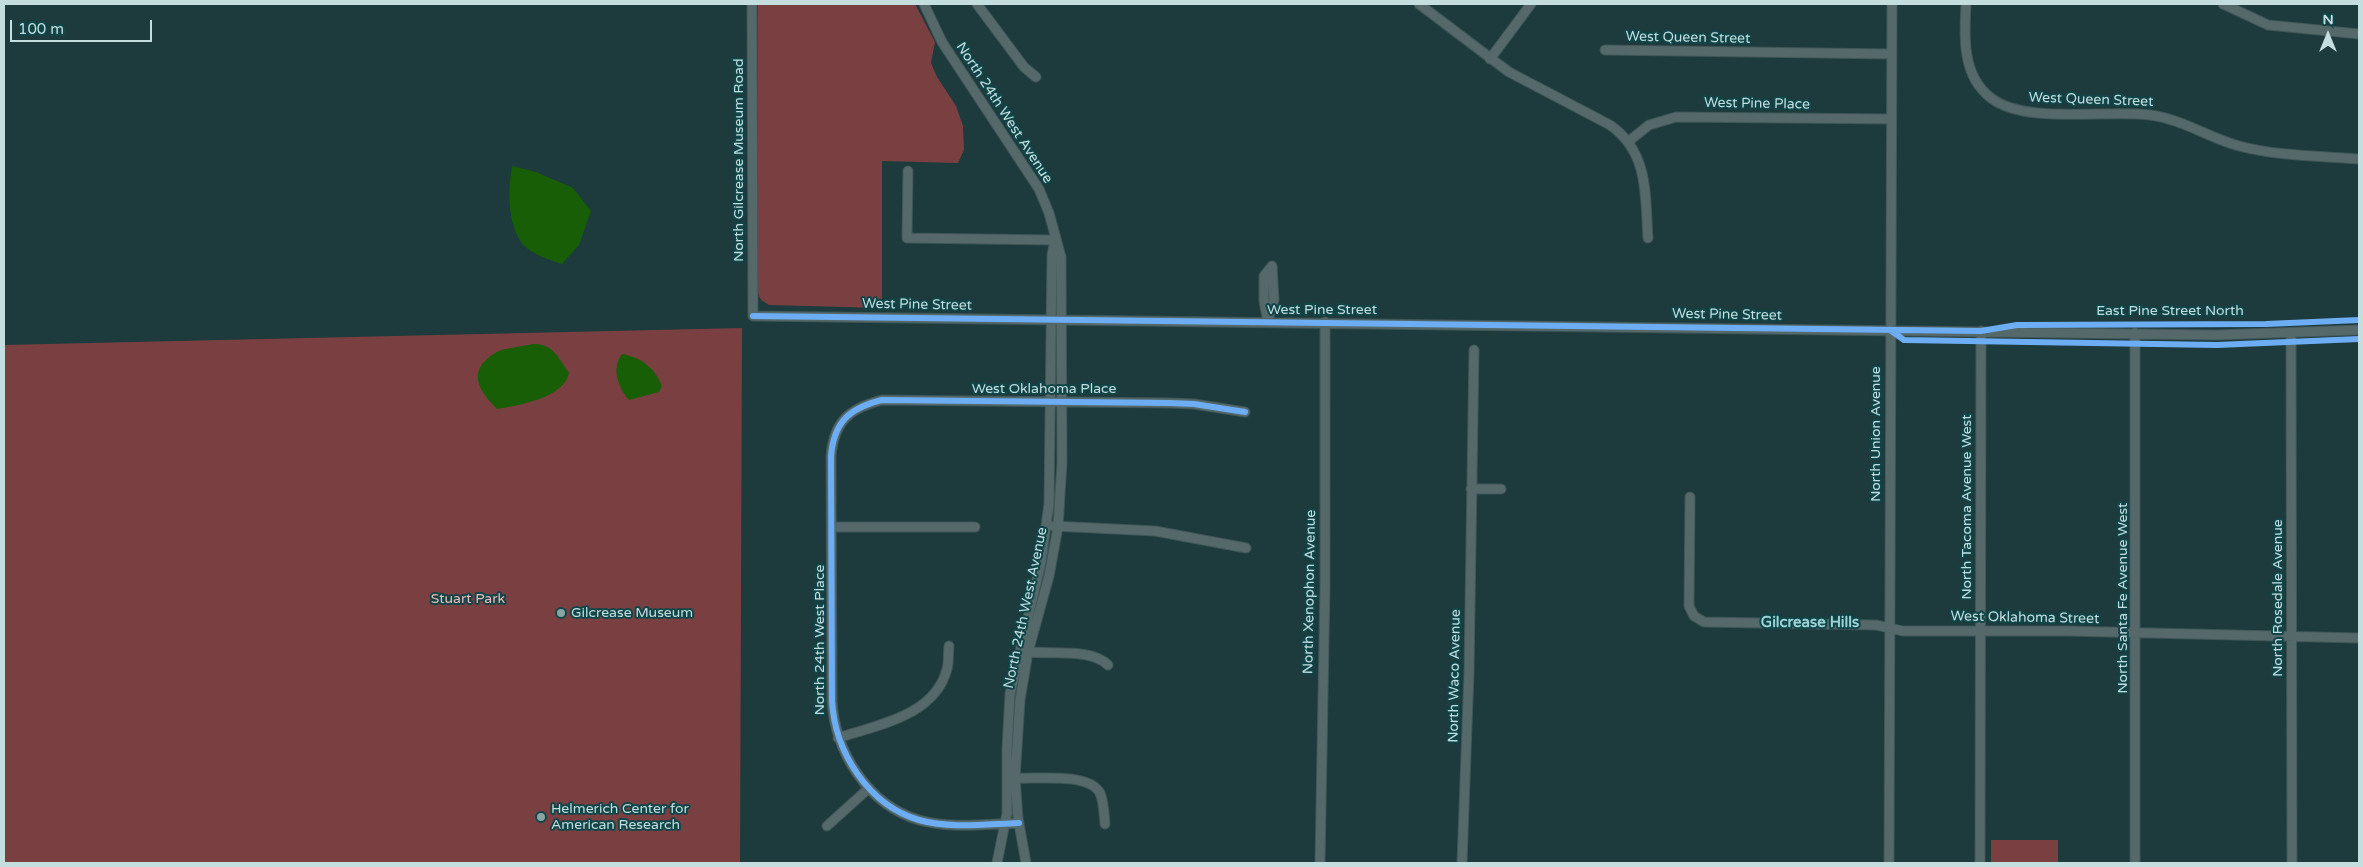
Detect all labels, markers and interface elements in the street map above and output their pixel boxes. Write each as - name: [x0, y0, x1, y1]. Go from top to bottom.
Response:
- scale bar: [12, 10, 155, 42]
- north arrow: [2303, 10, 2353, 60]
- text: N: [2322, 11, 2334, 28]
- text: 100 m: [18, 20, 64, 38]
- street label: West Queen Street: [1625, 29, 1751, 47]
- street label: North 24th West Avenue: [952, 39, 1056, 187]
- street label: North Gilcrease Museum Road: [731, 58, 747, 262]
- street label: West Queen Street: [2028, 89, 2154, 111]
- street label: West Pine Place: [1704, 95, 1810, 113]
- street label: West Pine Street: [862, 296, 972, 314]
- street label: West Pine Street: [1267, 302, 1377, 318]
- street label: East Pine Street North: [2096, 303, 2244, 319]
- street label: West Pine Street: [1672, 306, 1782, 324]
- street label: North Union Avenue: [1868, 366, 1884, 502]
- street label: West Oklahoma Place: [972, 381, 1116, 397]
- street label: North Tacoma Avenue West: [1959, 414, 1975, 600]
- street label: North Santa Fe Avenue West: [2115, 503, 2131, 693]
- street label: North Xenophon Avenue: [1300, 510, 1320, 674]
- street label: North Rosedale Avenue: [2270, 519, 2286, 677]
- street label: North 24th West Avenue: [1001, 526, 1051, 690]
- street label: North 24th West Place: [812, 565, 828, 715]
- park label: Stuart Park: [431, 591, 505, 607]
- place label: Gilcrease Museum: [571, 605, 693, 621]
- marker: Gilcrease Museum: [555, 607, 567, 619]
- street label: West Oklahoma Street: [1950, 608, 2100, 628]
- street label: North Waco Avenue: [1445, 609, 1465, 743]
- district label: Gilcrease Hills: [1761, 614, 1859, 632]
- place label: Helmerich Center for American Research: [551, 801, 689, 834]
- marker: Helmerich Center for American Research: [535, 811, 547, 823]

